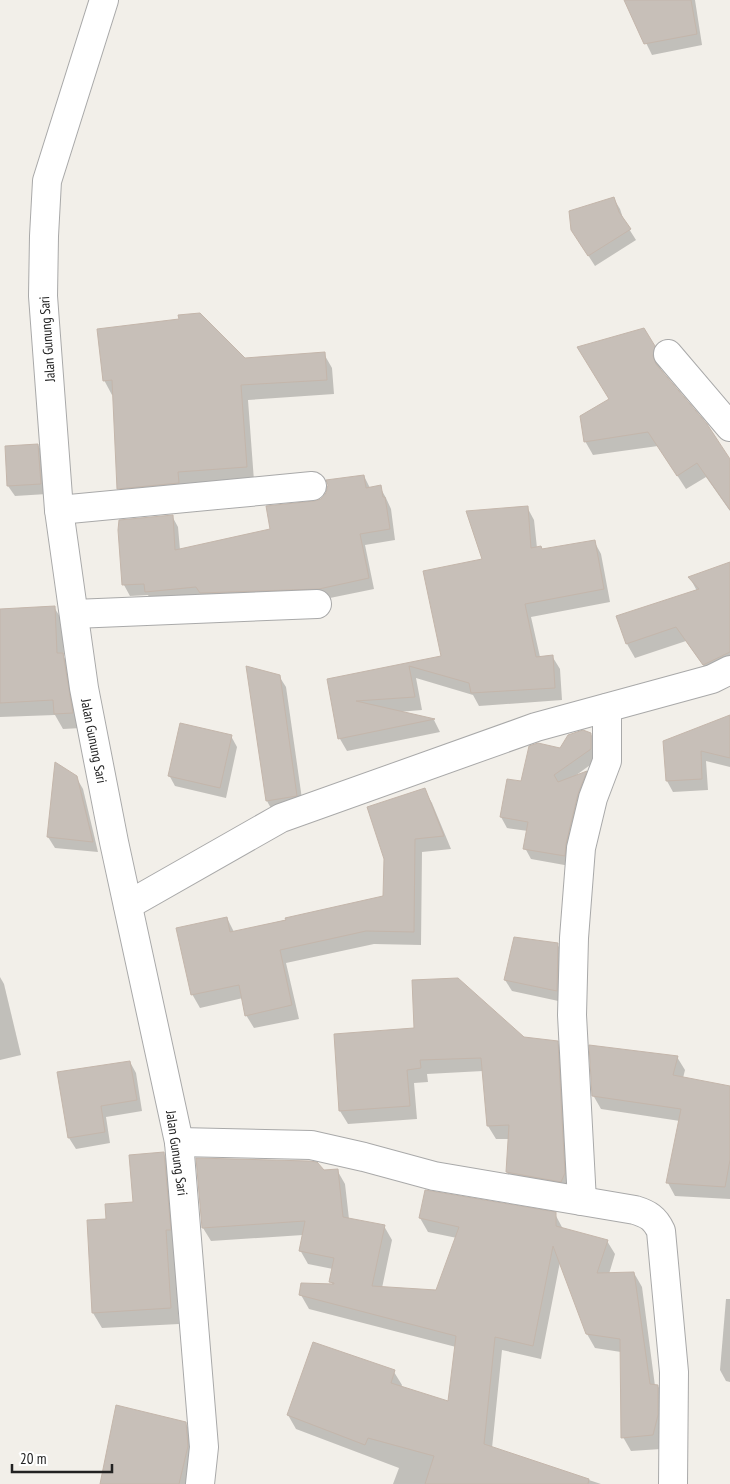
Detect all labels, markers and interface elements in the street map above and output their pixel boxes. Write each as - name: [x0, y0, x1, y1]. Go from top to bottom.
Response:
- street label: Jalan Gunung Sari: [35, 296, 59, 383]
- street label: Jalan Gunung Sari: [77, 696, 111, 785]
- street label: Jalan Gunung Sari: [162, 1108, 192, 1197]
- scale bar: [12, 1442, 112, 1474]
- text: 20 m: [20, 1449, 46, 1468]

